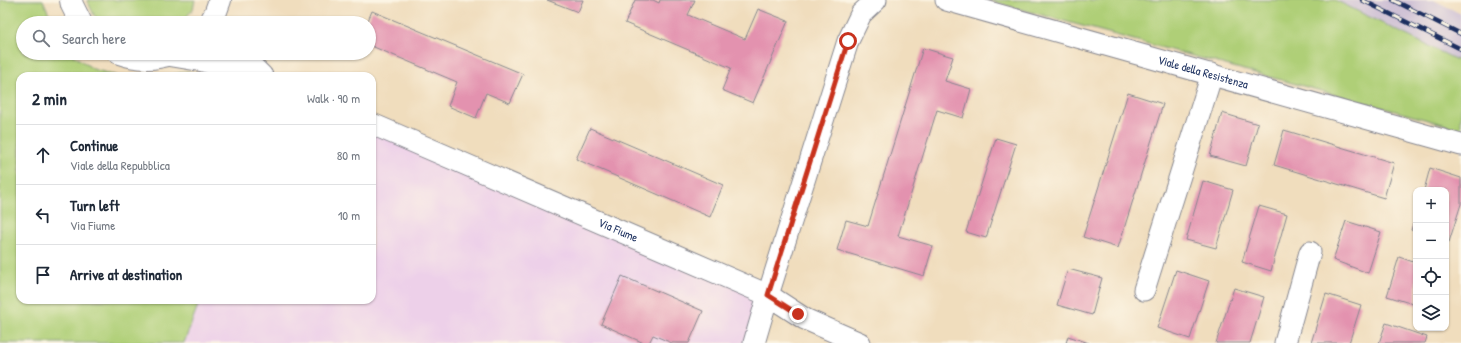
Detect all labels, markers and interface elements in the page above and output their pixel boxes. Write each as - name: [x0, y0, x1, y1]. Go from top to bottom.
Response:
- search box: [16, 16, 376, 60]
- icon: search: [30, 27, 52, 49]
- text: Search here: [62, 28, 126, 49]
- route start: [839, 32, 857, 50]
- street label: Viale della Resistenza: [1156, 51, 1251, 93]
- text: 2 min: [32, 87, 67, 110]
- text: Walk · 90 m: [307, 89, 360, 107]
- text: Continue: [70, 135, 118, 156]
- icon: ahead: [32, 144, 54, 166]
- text: 80 m: [337, 146, 360, 164]
- text: Viale della Repubblica: [70, 156, 170, 174]
- map controls: [1413, 187, 1449, 331]
- button: +: [1413, 187, 1449, 223]
- text: Turn left: [70, 195, 120, 216]
- icon: left: [32, 204, 54, 226]
- text: 10 m: [338, 206, 360, 224]
- street label: Via Fiume: [596, 214, 641, 246]
- text: Via Fiume: [70, 216, 115, 234]
- button: −: [1413, 223, 1449, 259]
- button: locate: [1413, 259, 1449, 295]
- icon: arrive: [32, 264, 54, 286]
- text: Arrive at destination: [70, 264, 182, 285]
- button: layers: [1413, 295, 1449, 331]
- route end: [789, 305, 807, 323]

